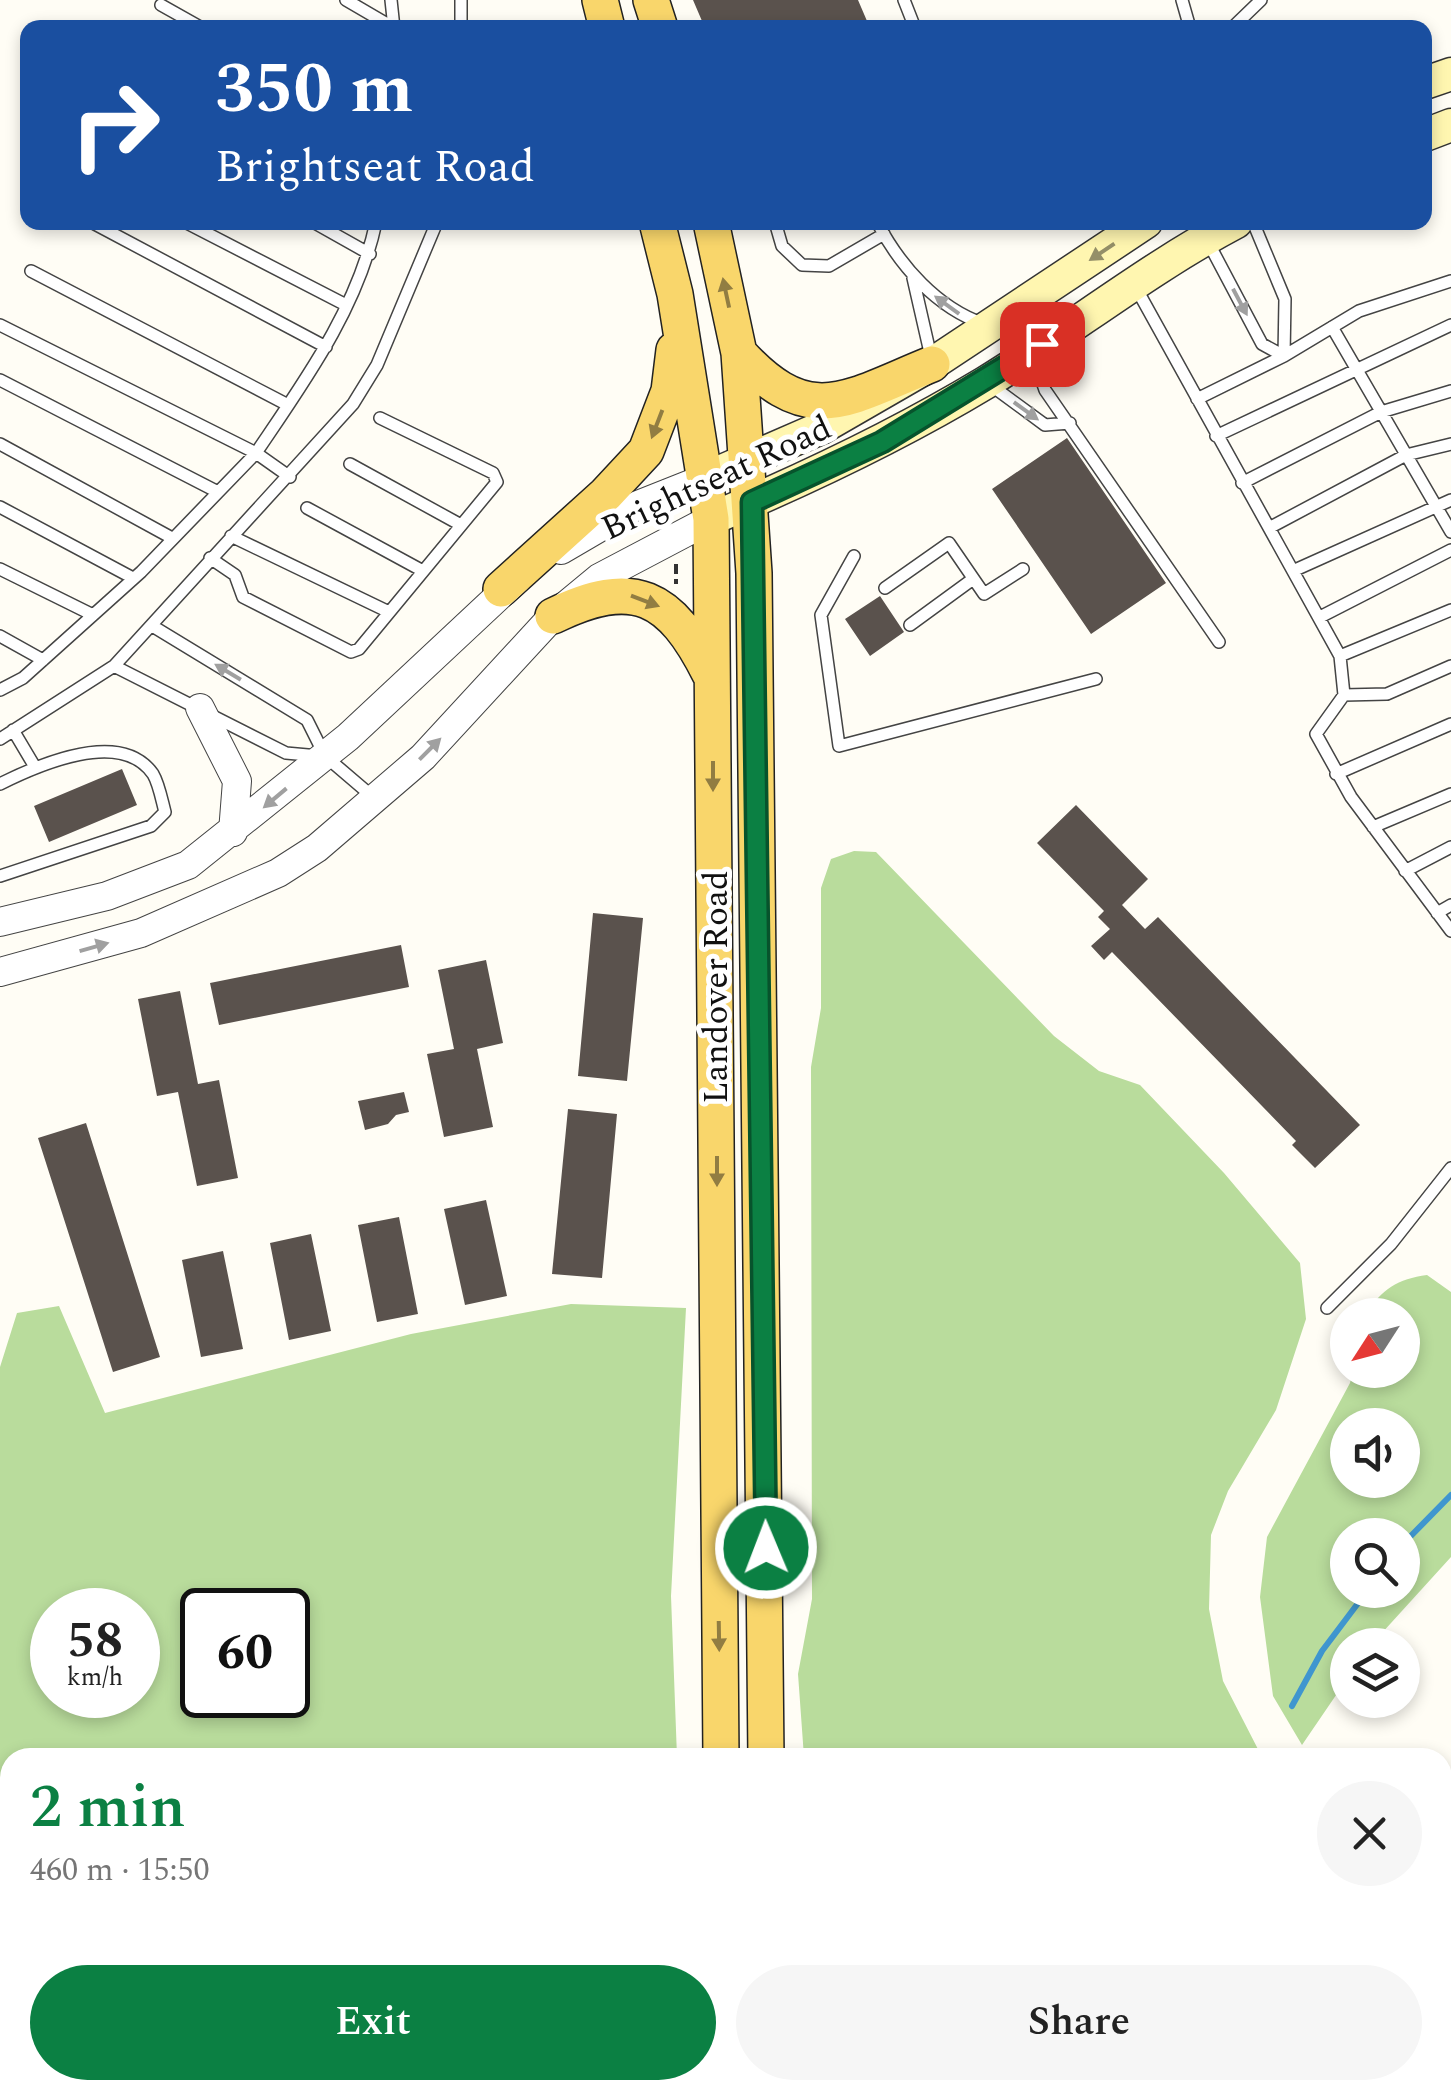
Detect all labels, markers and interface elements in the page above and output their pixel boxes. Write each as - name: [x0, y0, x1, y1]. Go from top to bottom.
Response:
- text: 350 m: [215, 37, 413, 143]
- icon: right: [50, 60, 180, 190]
- text: Brightseat Road: [215, 133, 535, 202]
- one-way arrow: [1088, 242, 1115, 260]
- one-way arrow: [718, 278, 733, 309]
- one-way arrow: [1231, 288, 1248, 317]
- one-way arrow: [934, 296, 961, 315]
- pin: [1000, 302, 1085, 387]
- icon: arrive: [1015, 317, 1070, 372]
- one-way arrow: [1013, 401, 1039, 420]
- street label: Brightseat Road: [593, 402, 841, 555]
- one-way arrow: [649, 409, 665, 439]
- one-way arrow: [630, 594, 660, 609]
- one-way arrow: [215, 663, 242, 682]
- one-way arrow: [418, 738, 441, 762]
- one-way arrow: [706, 761, 722, 793]
- one-way arrow: [262, 786, 287, 808]
- street label: Landover Road: [690, 870, 743, 1104]
- one-way arrow: [80, 939, 110, 954]
- one-way arrow: [709, 1156, 725, 1188]
- north arrow: [1330, 1298, 1420, 1388]
- map controls: [1330, 1298, 1420, 1718]
- button: sound: [1330, 1408, 1420, 1498]
- position arrow: [714, 1496, 818, 1600]
- button: search: [1330, 1518, 1420, 1608]
- speed limit sign: 60: [180, 1588, 310, 1718]
- text: 58: [67, 1603, 123, 1679]
- one-way arrow: [712, 1621, 728, 1653]
- button: layers: [1330, 1628, 1420, 1718]
- text: km/h: [67, 1659, 123, 1697]
- text: 2 min: [30, 1762, 186, 1854]
- button: close: [1317, 1781, 1422, 1886]
- text: 460 m · 15:50: [30, 1846, 210, 1895]
- button: Exit: [30, 1965, 716, 2080]
- button: Share: [736, 1965, 1422, 2080]

